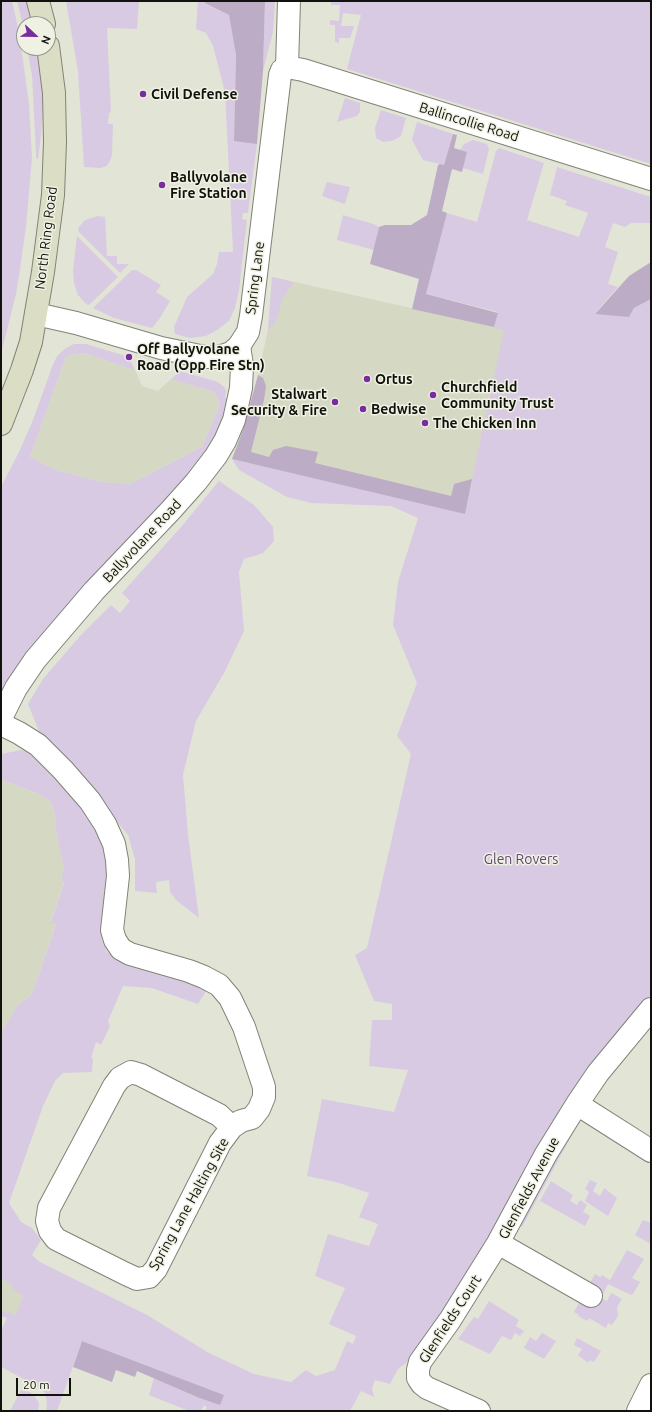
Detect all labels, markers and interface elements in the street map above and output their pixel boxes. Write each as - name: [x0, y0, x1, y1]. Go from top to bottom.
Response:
- north arrow: [16, 16, 56, 56]
- text: N: [39, 34, 53, 46]
- place label: Civil Defense: [151, 86, 237, 102]
- marker: Civil Defense: [138, 89, 148, 99]
- street label: Ballincollie Road: [417, 99, 521, 145]
- place label: Ballyvolane Fire Station: [170, 169, 247, 202]
- marker: Ballyvolane Fire Station: [157, 180, 167, 190]
- street label: North Ring Road: [31, 185, 61, 291]
- street label: Spring Lane: [242, 240, 268, 316]
- place label: Off Ballyvolane Road (Opp Fire Stn): [137, 341, 265, 374]
- marker: Off Ballyvolane Road (Opp Fire Stn): [124, 352, 134, 362]
- place label: Ortus: [375, 371, 413, 387]
- marker: Ortus: [362, 374, 372, 384]
- place label: Churchfield Community Trust: [441, 379, 554, 412]
- place label: Stalwart Security & Fire: [231, 386, 327, 418]
- marker: Churchfield Community Trust: [428, 390, 438, 400]
- marker: Stalwart Security & Fire: [330, 397, 340, 407]
- place label: Bedwise: [371, 401, 426, 417]
- marker: Bedwise: [358, 404, 368, 414]
- place label: The Chicken Inn: [433, 415, 536, 431]
- marker: The Chicken Inn: [420, 418, 430, 428]
- street label: Ballyvolane Road: [99, 496, 185, 586]
- park label: Glen Rovers: [484, 851, 558, 867]
- street label: Glenfields Avenue: [495, 1134, 563, 1242]
- street label: Spring Lane Halting Site: [145, 1135, 233, 1273]
- street label: Glenfields Court: [415, 1272, 485, 1366]
- scale bar: [18, 1370, 73, 1396]
- text: 20 m: [23, 1378, 50, 1391]

